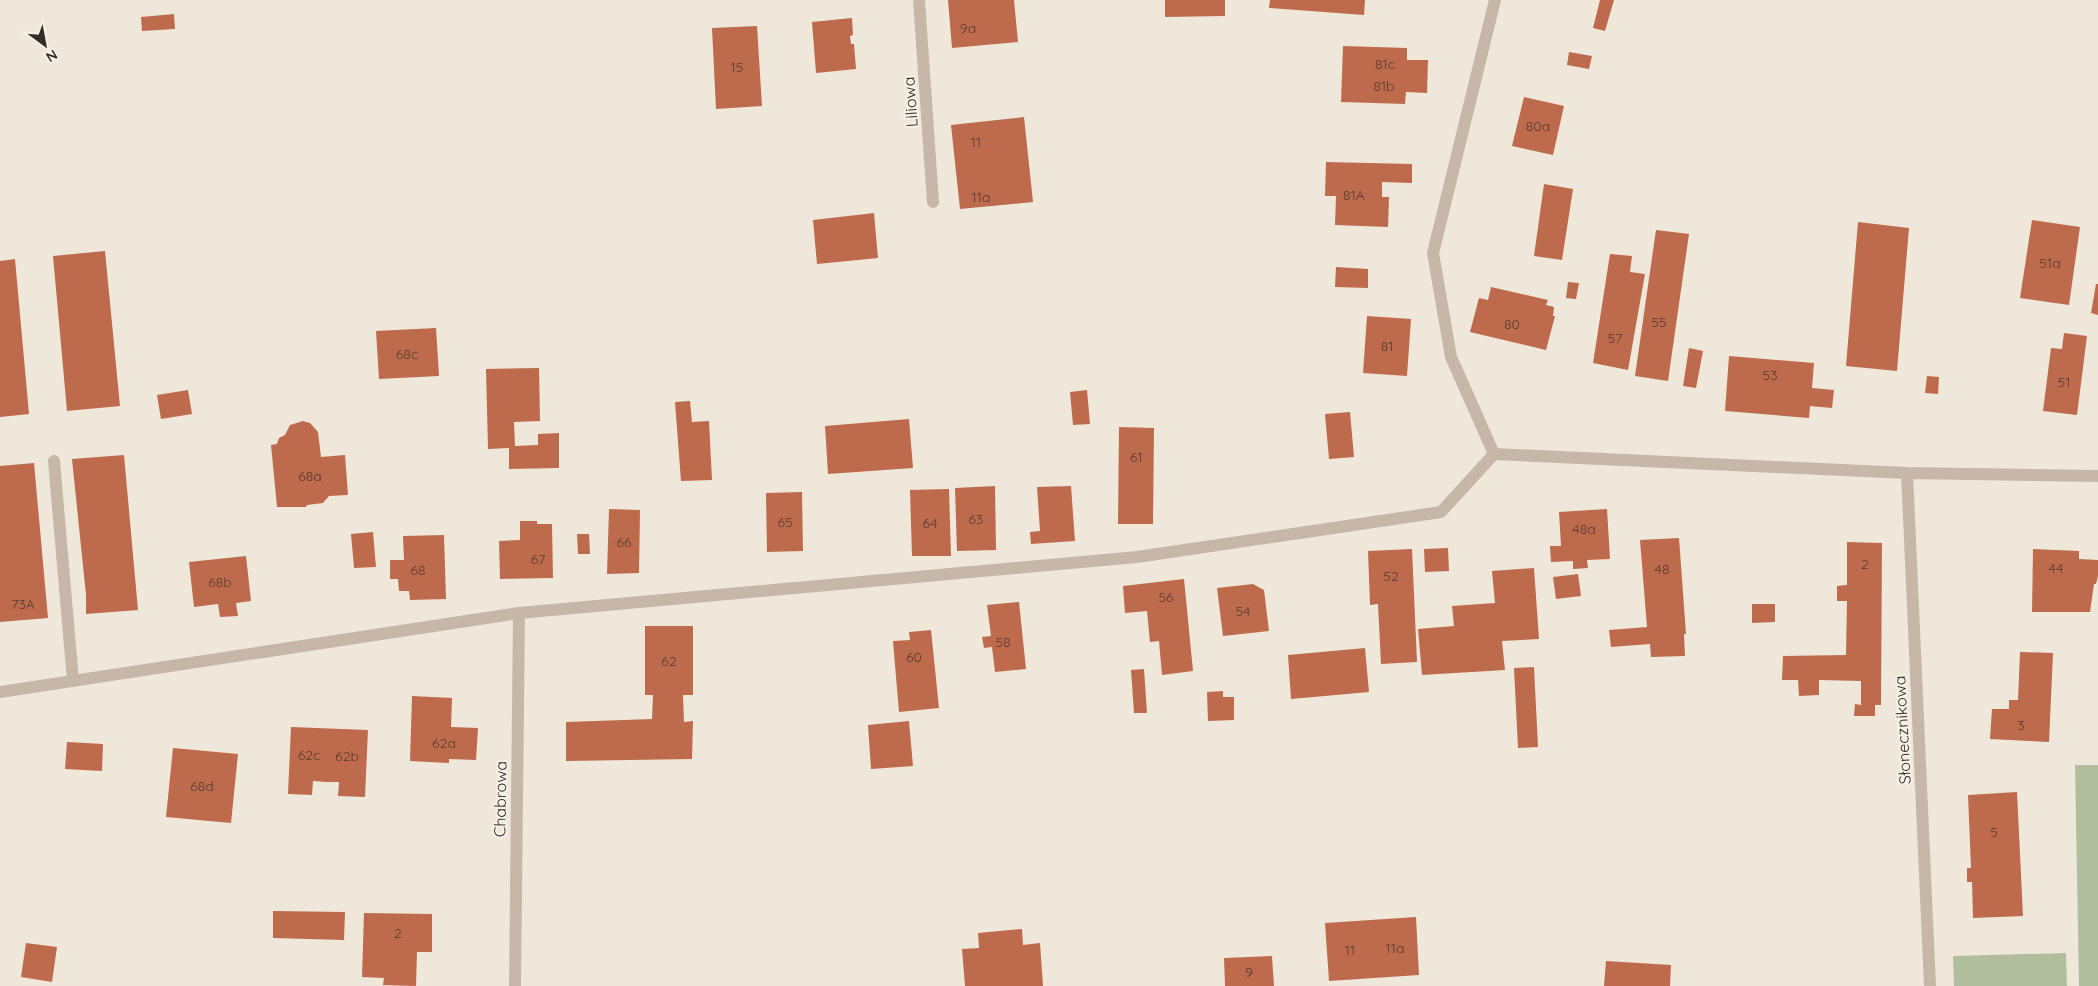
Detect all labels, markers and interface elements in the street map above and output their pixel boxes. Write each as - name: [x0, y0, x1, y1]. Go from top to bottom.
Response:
- house number: 9a: [960, 19, 976, 37]
- north arrow: [20, 20, 70, 70]
- text: N: [43, 46, 61, 66]
- house number: 81c: [1375, 55, 1395, 73]
- house number: 15: [731, 58, 743, 76]
- street label: Liliowa: [898, 76, 922, 128]
- house number: 81b: [1373, 77, 1395, 95]
- house number: 80a: [1526, 117, 1550, 135]
- house number: 11: [971, 133, 981, 151]
- house number: 81A: [1343, 186, 1365, 204]
- house number: 11a: [972, 188, 990, 206]
- house number: 51a: [2039, 254, 2061, 272]
- house number: 55: [1651, 313, 1667, 331]
- house number: 80: [1504, 315, 1520, 333]
- house number: 57: [1608, 329, 1622, 347]
- house number: 81: [1381, 337, 1393, 355]
- house number: 68c: [396, 345, 418, 363]
- house number: 53: [1763, 366, 1777, 384]
- house number: 51: [2058, 373, 2070, 391]
- house number: 61: [1130, 448, 1142, 466]
- house number: 68a: [298, 467, 322, 485]
- house number: 63: [969, 510, 983, 528]
- house number: 65: [777, 513, 793, 531]
- house number: 64: [922, 514, 938, 532]
- house number: 48a: [1572, 520, 1596, 538]
- house number: 66: [616, 533, 632, 551]
- house number: 67: [531, 550, 545, 568]
- house number: 2: [1861, 555, 1869, 573]
- house number: 44: [2049, 559, 2063, 577]
- house number: 48: [1655, 560, 1669, 578]
- house number: 68: [410, 561, 426, 579]
- house number: 52: [1383, 567, 1399, 585]
- house number: 68b: [208, 573, 232, 591]
- house number: 56: [1158, 588, 1174, 606]
- house number: 73A: [11, 595, 35, 613]
- house number: 54: [1235, 602, 1251, 620]
- house number: 58: [995, 633, 1011, 651]
- house number: 60: [906, 648, 922, 666]
- house number: 62: [661, 652, 677, 670]
- street label: Słonecznikowa: [1889, 675, 1915, 785]
- house number: 3: [2017, 716, 2025, 734]
- house number: 62a: [432, 734, 456, 752]
- house number: 62c: [298, 746, 320, 764]
- house number: 62b: [335, 747, 359, 765]
- street label: Chabrowa: [489, 761, 511, 837]
- house number: 68d: [190, 777, 214, 795]
- house number: 5: [1990, 823, 1998, 841]
- house number: 2: [394, 924, 402, 942]
- house number: 11a: [1386, 939, 1404, 957]
- house number: 11: [1345, 941, 1355, 959]
- house number: 9: [1245, 963, 1253, 981]

